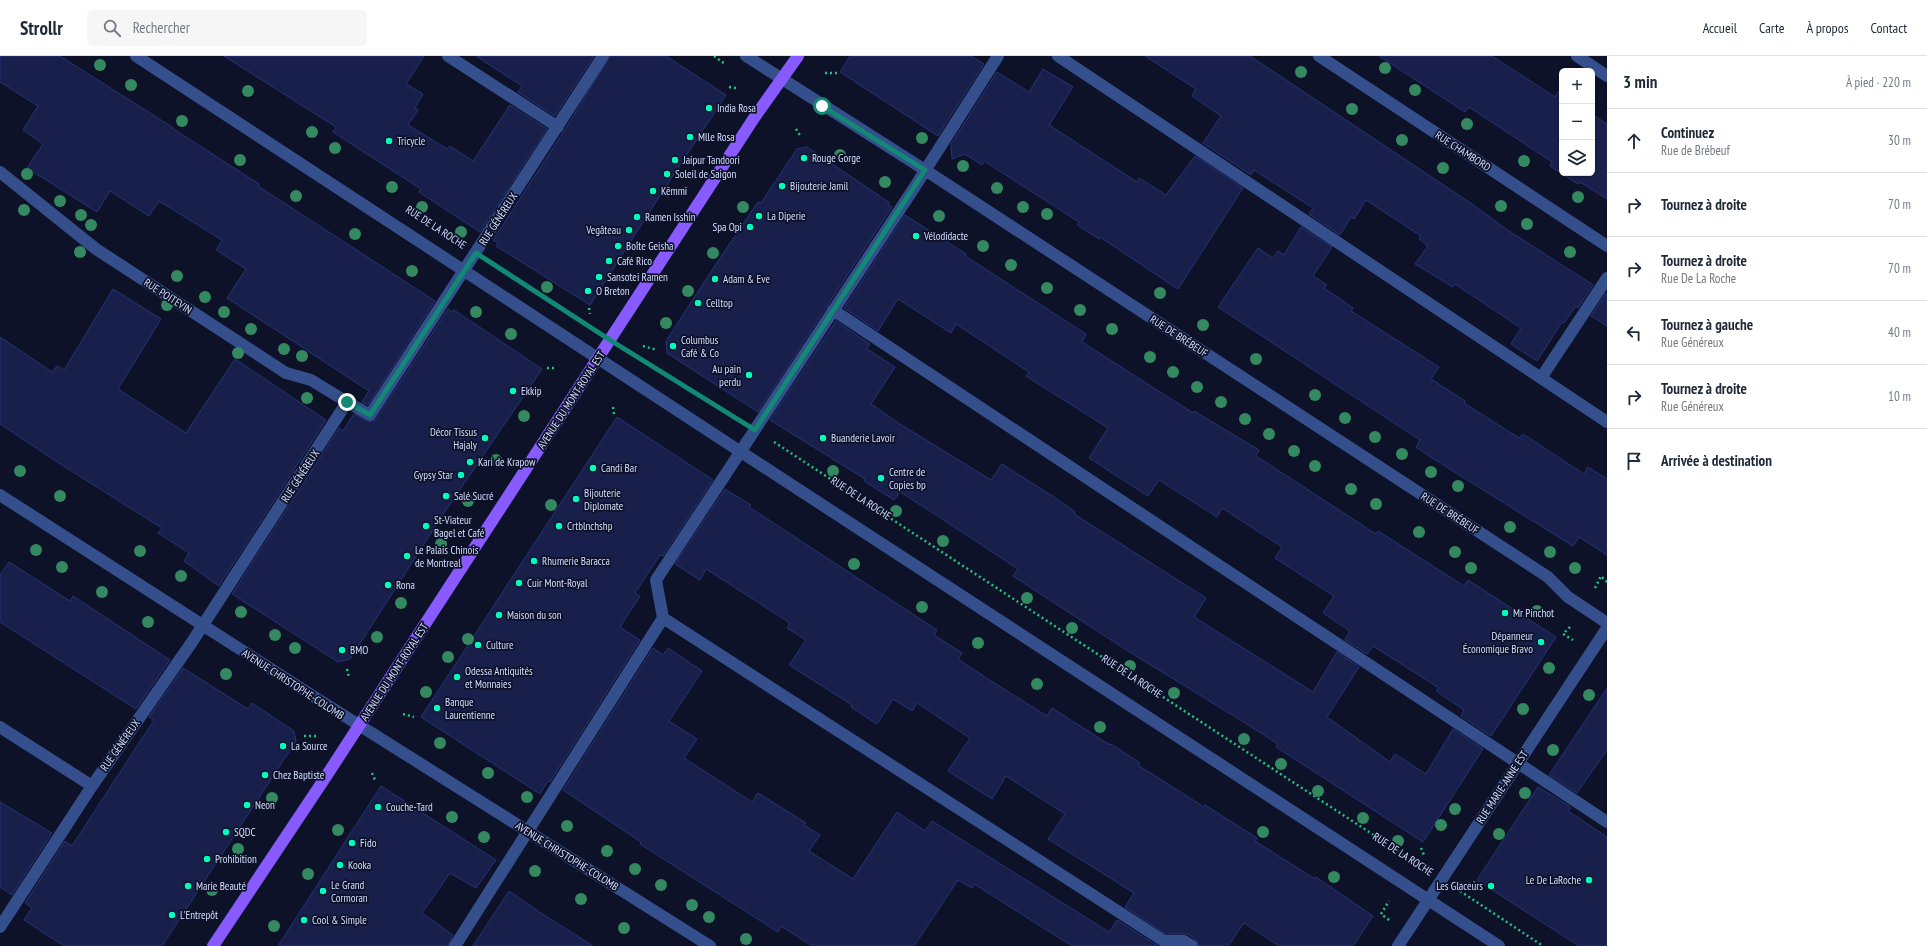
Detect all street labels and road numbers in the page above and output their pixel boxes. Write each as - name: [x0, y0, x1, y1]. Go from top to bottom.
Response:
- street label: RUE CHAMBORD: [1433, 128, 1494, 174]
- street label: RUE GÉNÉREUX: [476, 190, 520, 248]
- street label: RUE DE LA ROCHE: [403, 202, 469, 252]
- street label: RUE POITEVIN: [141, 275, 195, 317]
- street label: RUE DE BRÉBEUF: [1147, 312, 1211, 360]
- street label: AVENUE DU MONT-ROYAL EST: [534, 348, 608, 452]
- street label: RUE GÉNÉREUX: [278, 447, 322, 505]
- street label: RUE DE LA ROCHE: [828, 473, 894, 523]
- street label: RUE DE BRÉBEUF: [1418, 489, 1482, 537]
- street label: AVENUE DU MONT-ROYAL EST: [357, 620, 431, 724]
- street label: AVENUE CHRISTOPHE-COLOMB: [239, 646, 347, 722]
- street label: RUE DE LA ROCHE: [1099, 651, 1165, 701]
- street label: RUE GÉNÉREUX: [97, 716, 143, 774]
- street label: RUE MARIE-ANNE EST: [1473, 748, 1531, 826]
- street label: AVENUE CHRISTOPHE-COLOMB: [513, 819, 621, 893]
- street label: RUE DE LA ROCHE: [1370, 829, 1436, 879]

